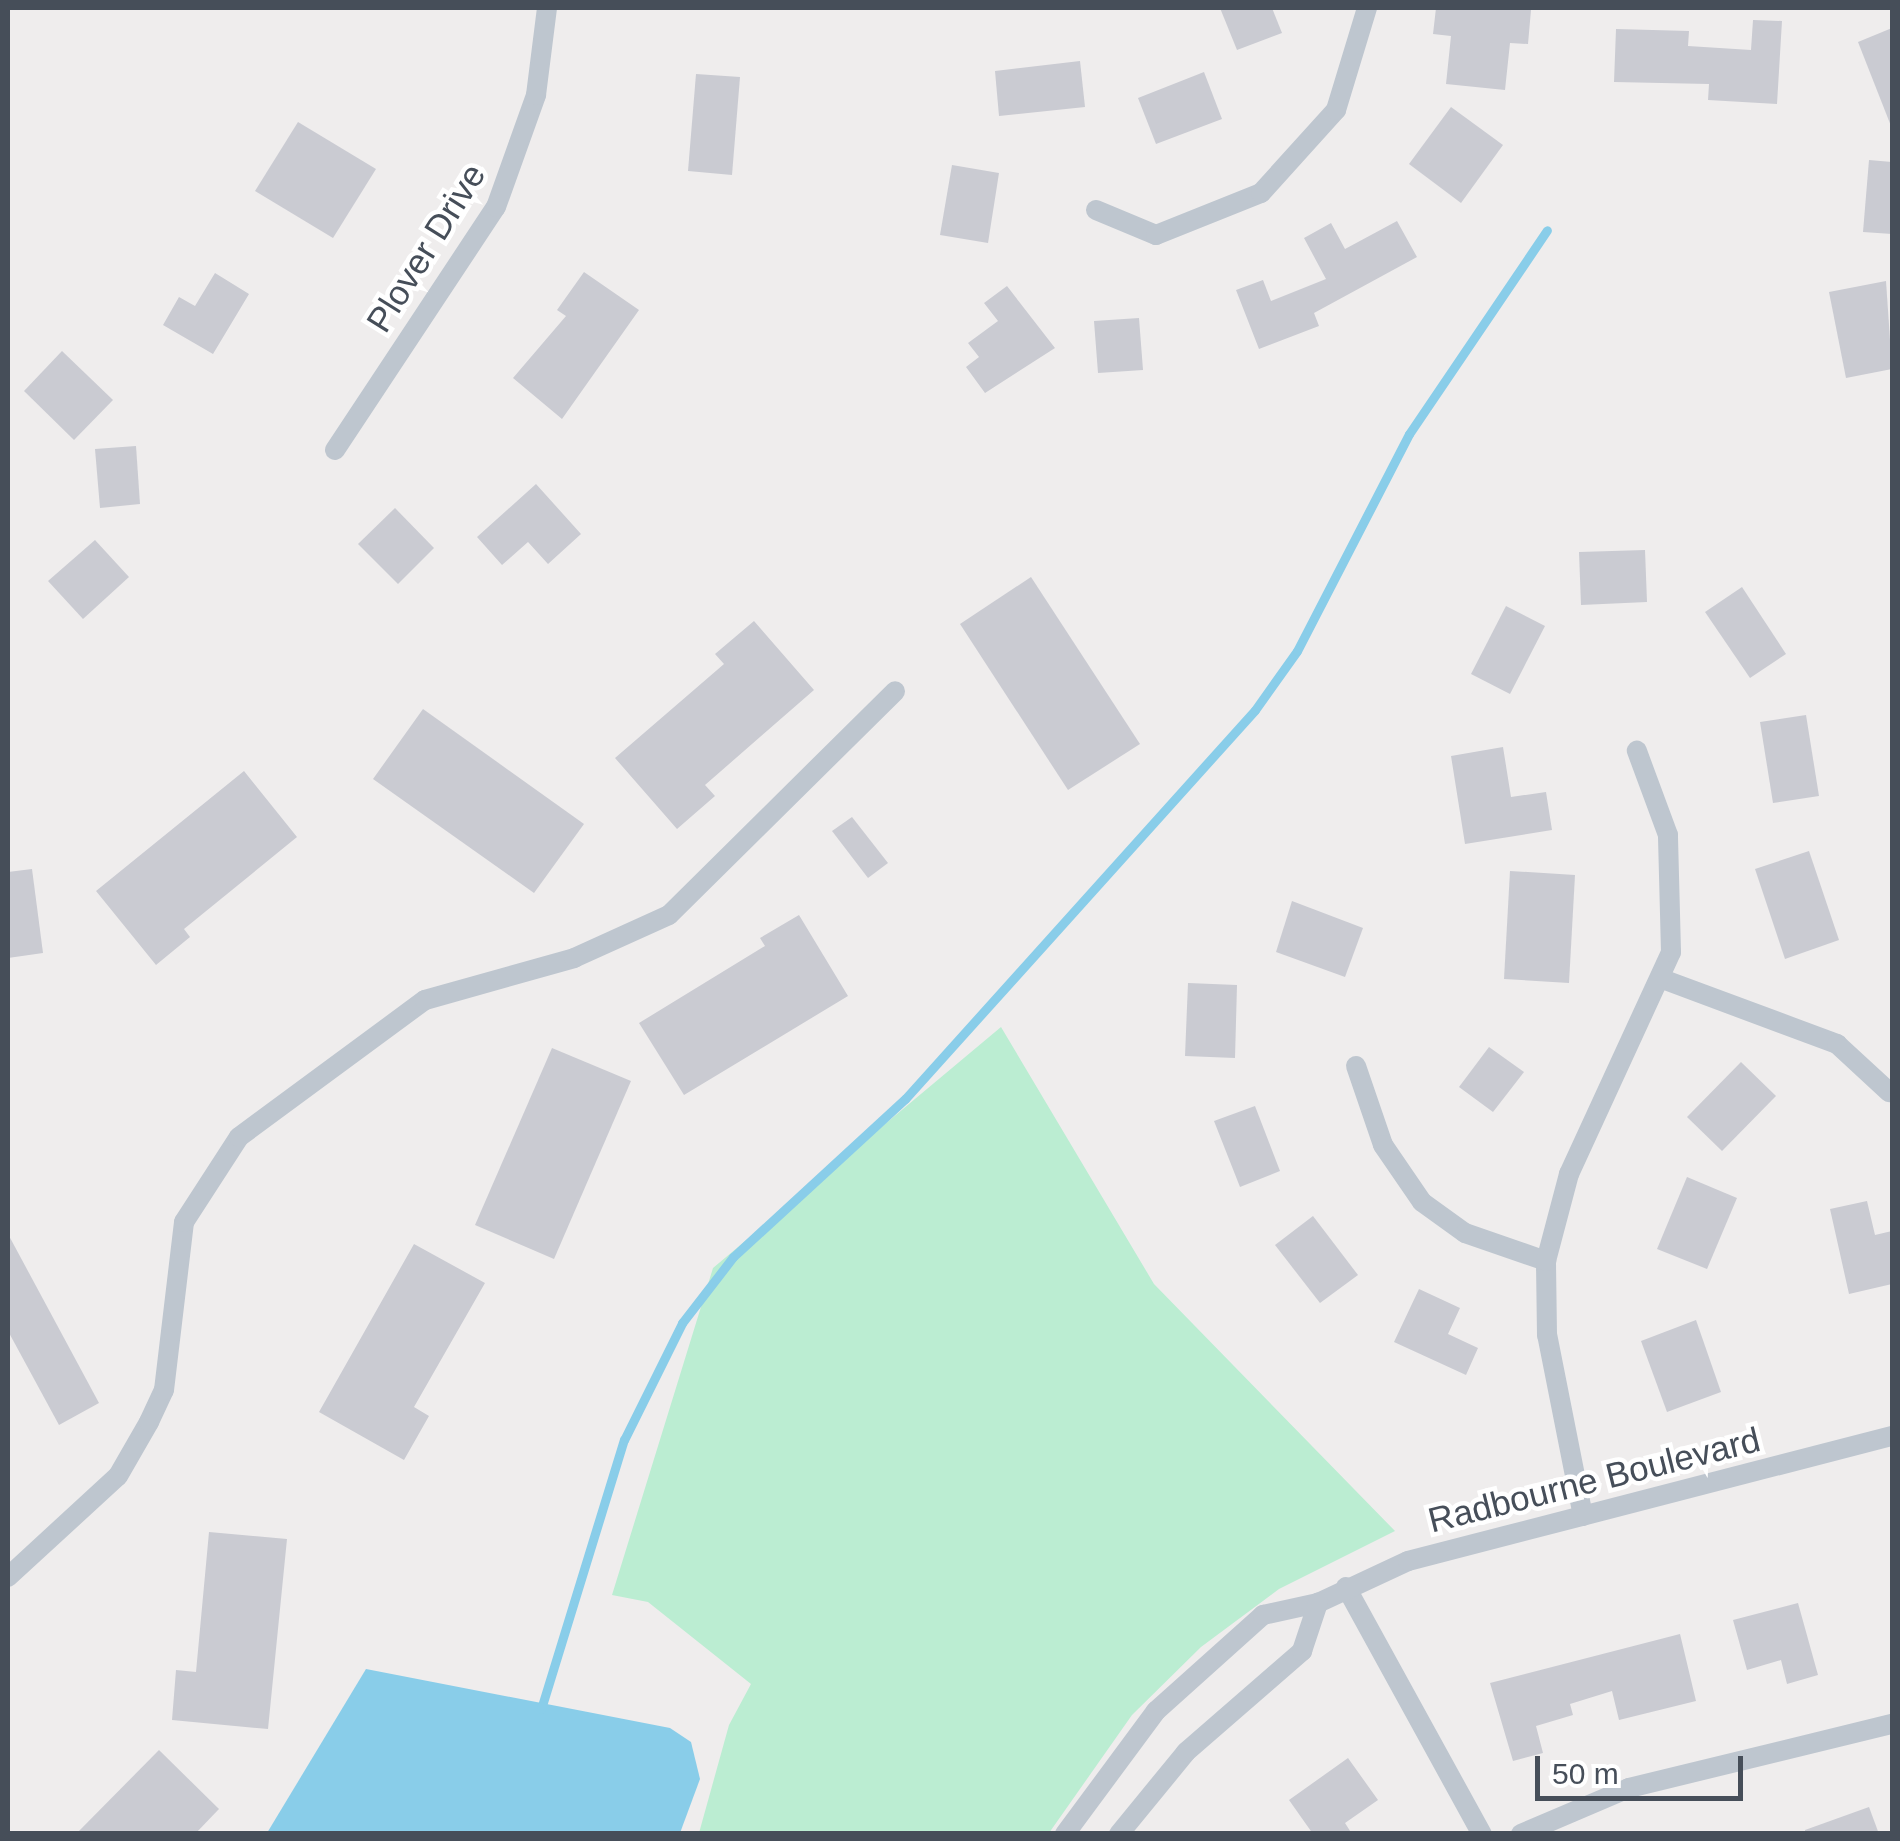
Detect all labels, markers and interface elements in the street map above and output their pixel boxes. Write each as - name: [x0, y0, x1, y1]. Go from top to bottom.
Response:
- street label: Plover Drive: [358, 156, 494, 340]
- street label: Radbourne Boulevard: [1424, 1418, 1764, 1542]
- scale bar: [1540, 1736, 1748, 1798]
- text: 50 m: [1552, 1757, 1619, 1790]

